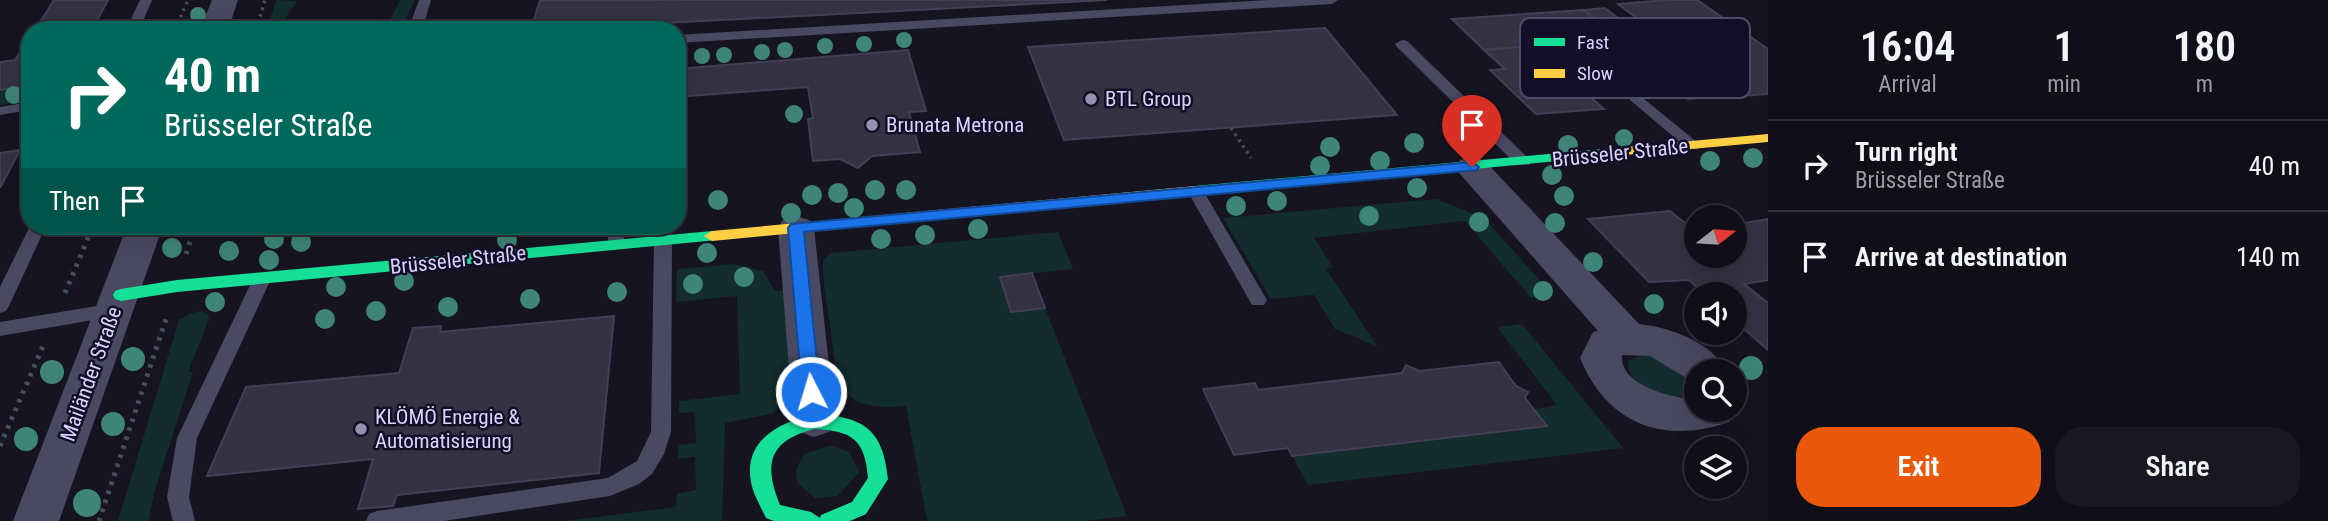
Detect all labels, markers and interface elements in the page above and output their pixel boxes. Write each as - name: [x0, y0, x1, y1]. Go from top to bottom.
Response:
- legend: [1520, 18, 1750, 98]
- text: 16:04: [1860, 22, 1955, 71]
- text: 1: [2054, 22, 2075, 71]
- text: 180: [2173, 22, 2236, 71]
- text: Fast: [1577, 31, 1609, 54]
- text: 40 m: [164, 47, 261, 104]
- icon: right: [49, 49, 140, 140]
- text: Slow: [1577, 62, 1613, 85]
- text: Arrival: [1878, 71, 1937, 98]
- text: min: [2047, 71, 2081, 98]
- text: m: [2196, 71, 2213, 98]
- place label: BTL Group: [1105, 87, 1192, 111]
- marker: BTL Group: [1083, 91, 1099, 107]
- pin: [1442, 95, 1502, 167]
- text: Brüsseler Straße: [164, 106, 373, 144]
- icon: arrive: [1453, 106, 1491, 144]
- place label: Brunata Metrona: [886, 113, 1024, 137]
- marker: Brunata Metrona: [864, 117, 880, 133]
- street label: Brüsseler Straße: [1551, 134, 1689, 172]
- text: Turn right: [1855, 137, 1957, 167]
- icon: right: [1796, 147, 1834, 185]
- text: 40 m: [2249, 151, 2300, 181]
- text: Brüsseler Straße: [1855, 167, 2005, 194]
- icon: arrive: [114, 182, 152, 220]
- text: Then: [49, 186, 100, 216]
- north arrow: [1684, 205, 1746, 268]
- map controls: [1684, 205, 1747, 499]
- icon: arrive: [1796, 238, 1834, 276]
- street label: Brüsseler Straße: [389, 241, 527, 279]
- text: Arrive at destination: [1855, 242, 2067, 272]
- text: 140 m: [2236, 242, 2300, 272]
- button: sound: [1684, 282, 1747, 345]
- street label: Mailänder Straße: [56, 303, 126, 444]
- position arrow: [774, 355, 848, 429]
- button: search: [1684, 359, 1747, 422]
- place label: KLÖMÖ Energie & Automatisierung: [375, 405, 520, 453]
- marker: KLÖMÖ Energie & Automatisierung: [353, 421, 369, 437]
- button: Exit: [1796, 427, 2041, 507]
- button: Share: [2055, 427, 2300, 507]
- button: layers: [1684, 436, 1747, 499]

